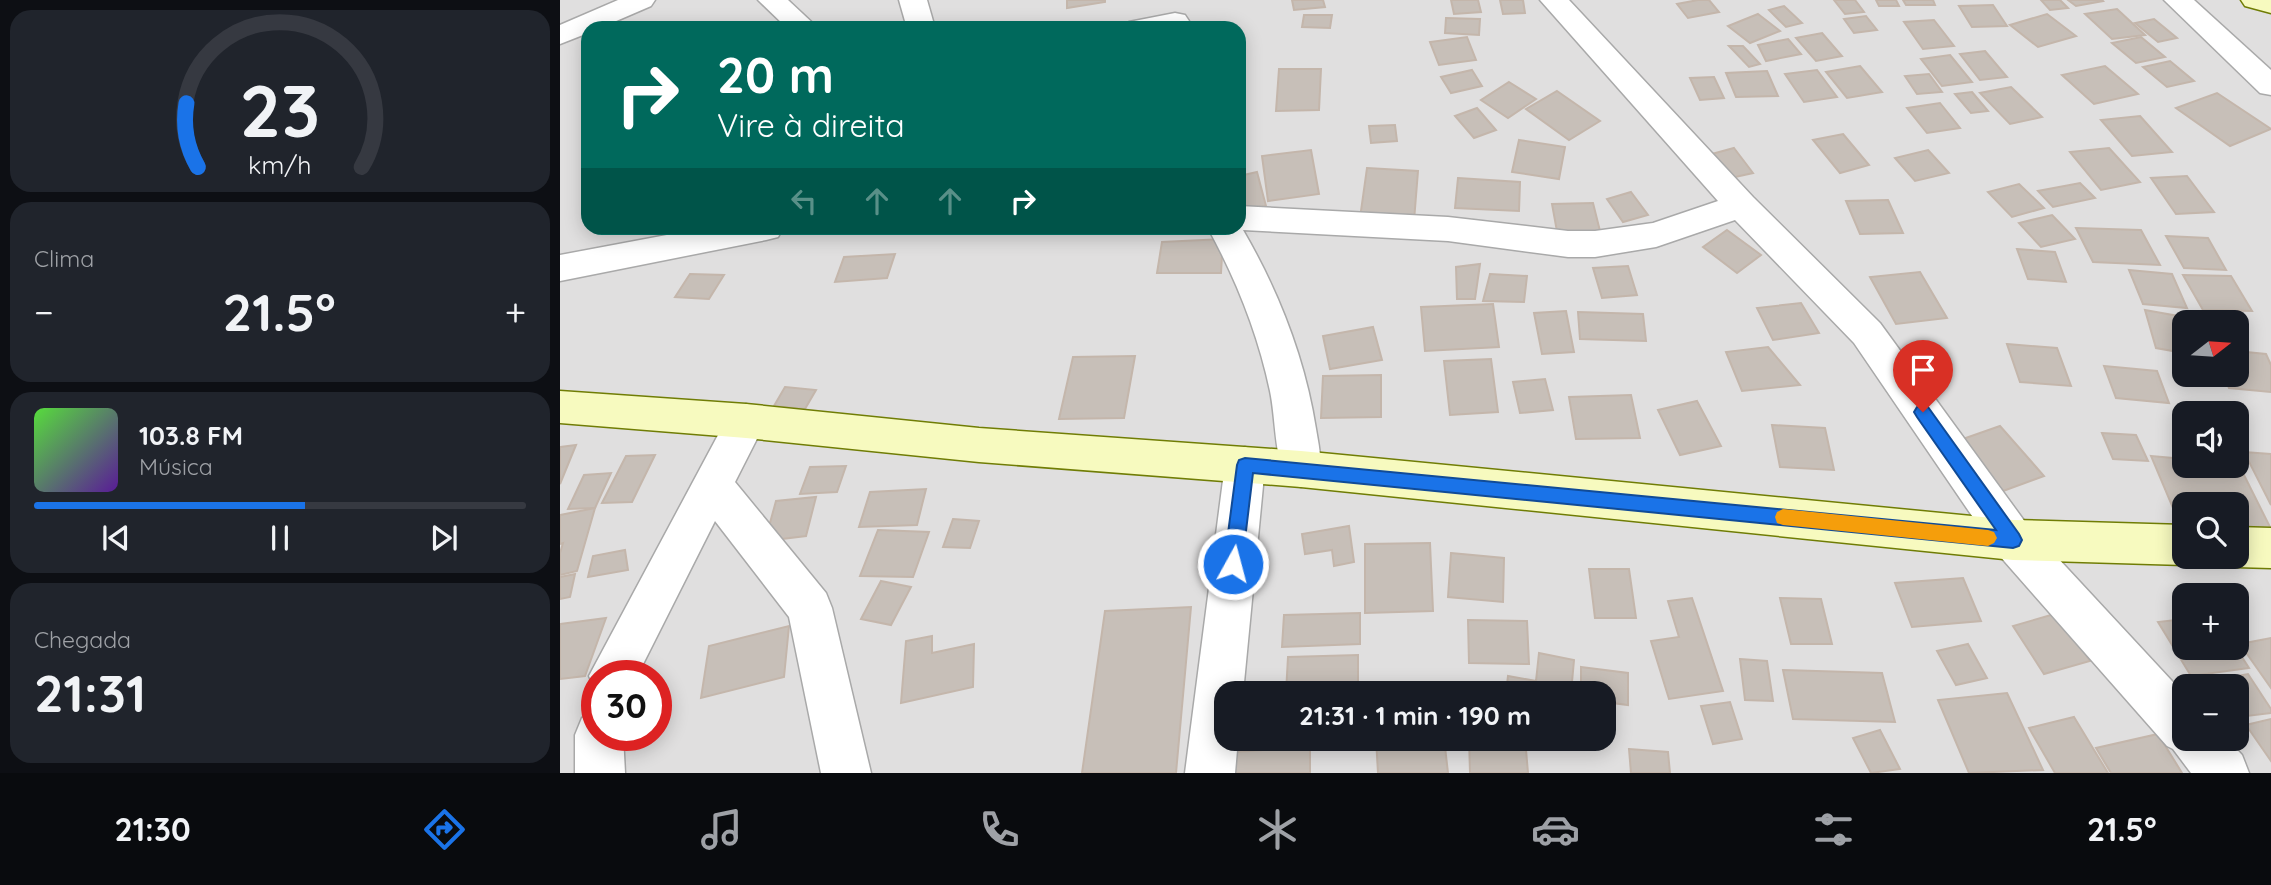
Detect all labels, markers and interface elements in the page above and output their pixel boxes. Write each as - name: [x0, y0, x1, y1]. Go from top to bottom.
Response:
- text: 20 m: [717, 44, 834, 105]
- icon: right: [602, 49, 693, 140]
- text: 23: [240, 64, 320, 155]
- text: Vire à direita: [717, 105, 905, 145]
- text: km/h: [248, 149, 312, 180]
- icon: left: [785, 182, 823, 220]
- icon: ahead: [858, 182, 896, 220]
- icon: ahead: [931, 182, 969, 220]
- icon: right: [1004, 182, 1042, 220]
- text: Clima: [34, 244, 94, 273]
- text: 21.5°: [223, 279, 336, 344]
- text: −: [34, 288, 54, 336]
- text: +: [505, 288, 526, 336]
- north arrow: [2172, 310, 2249, 387]
- map controls: [2172, 310, 2249, 751]
- pin: [1893, 340, 1953, 412]
- icon: arrive: [1904, 351, 1942, 389]
- button: sound: [2172, 401, 2249, 478]
- text: 103.8 FM: [139, 419, 243, 452]
- text: Música: [139, 452, 213, 481]
- button: search: [2172, 492, 2249, 569]
- icon: previous: [97, 519, 135, 557]
- icon: pause: [261, 519, 299, 557]
- icon: next: [425, 519, 463, 557]
- position arrow: [1196, 527, 1270, 601]
- button: +: [2172, 583, 2249, 660]
- text: Chegada: [34, 625, 131, 654]
- text: 21:31: [34, 660, 146, 725]
- speed limit sign: 30: [581, 660, 672, 751]
- button: −: [2172, 674, 2249, 751]
- text: 21:31 · 1 min · 190 m: [1299, 699, 1531, 732]
- icon: directions: [420, 805, 469, 854]
- icon: music: [697, 805, 746, 854]
- icon: phone: [975, 805, 1024, 854]
- icon: climate: [1253, 805, 1302, 854]
- icon: car: [1531, 805, 1580, 854]
- icon: filters: [1809, 805, 1858, 854]
- text: 21:30: [114, 809, 191, 849]
- text: 21.5°: [2087, 809, 2157, 849]

